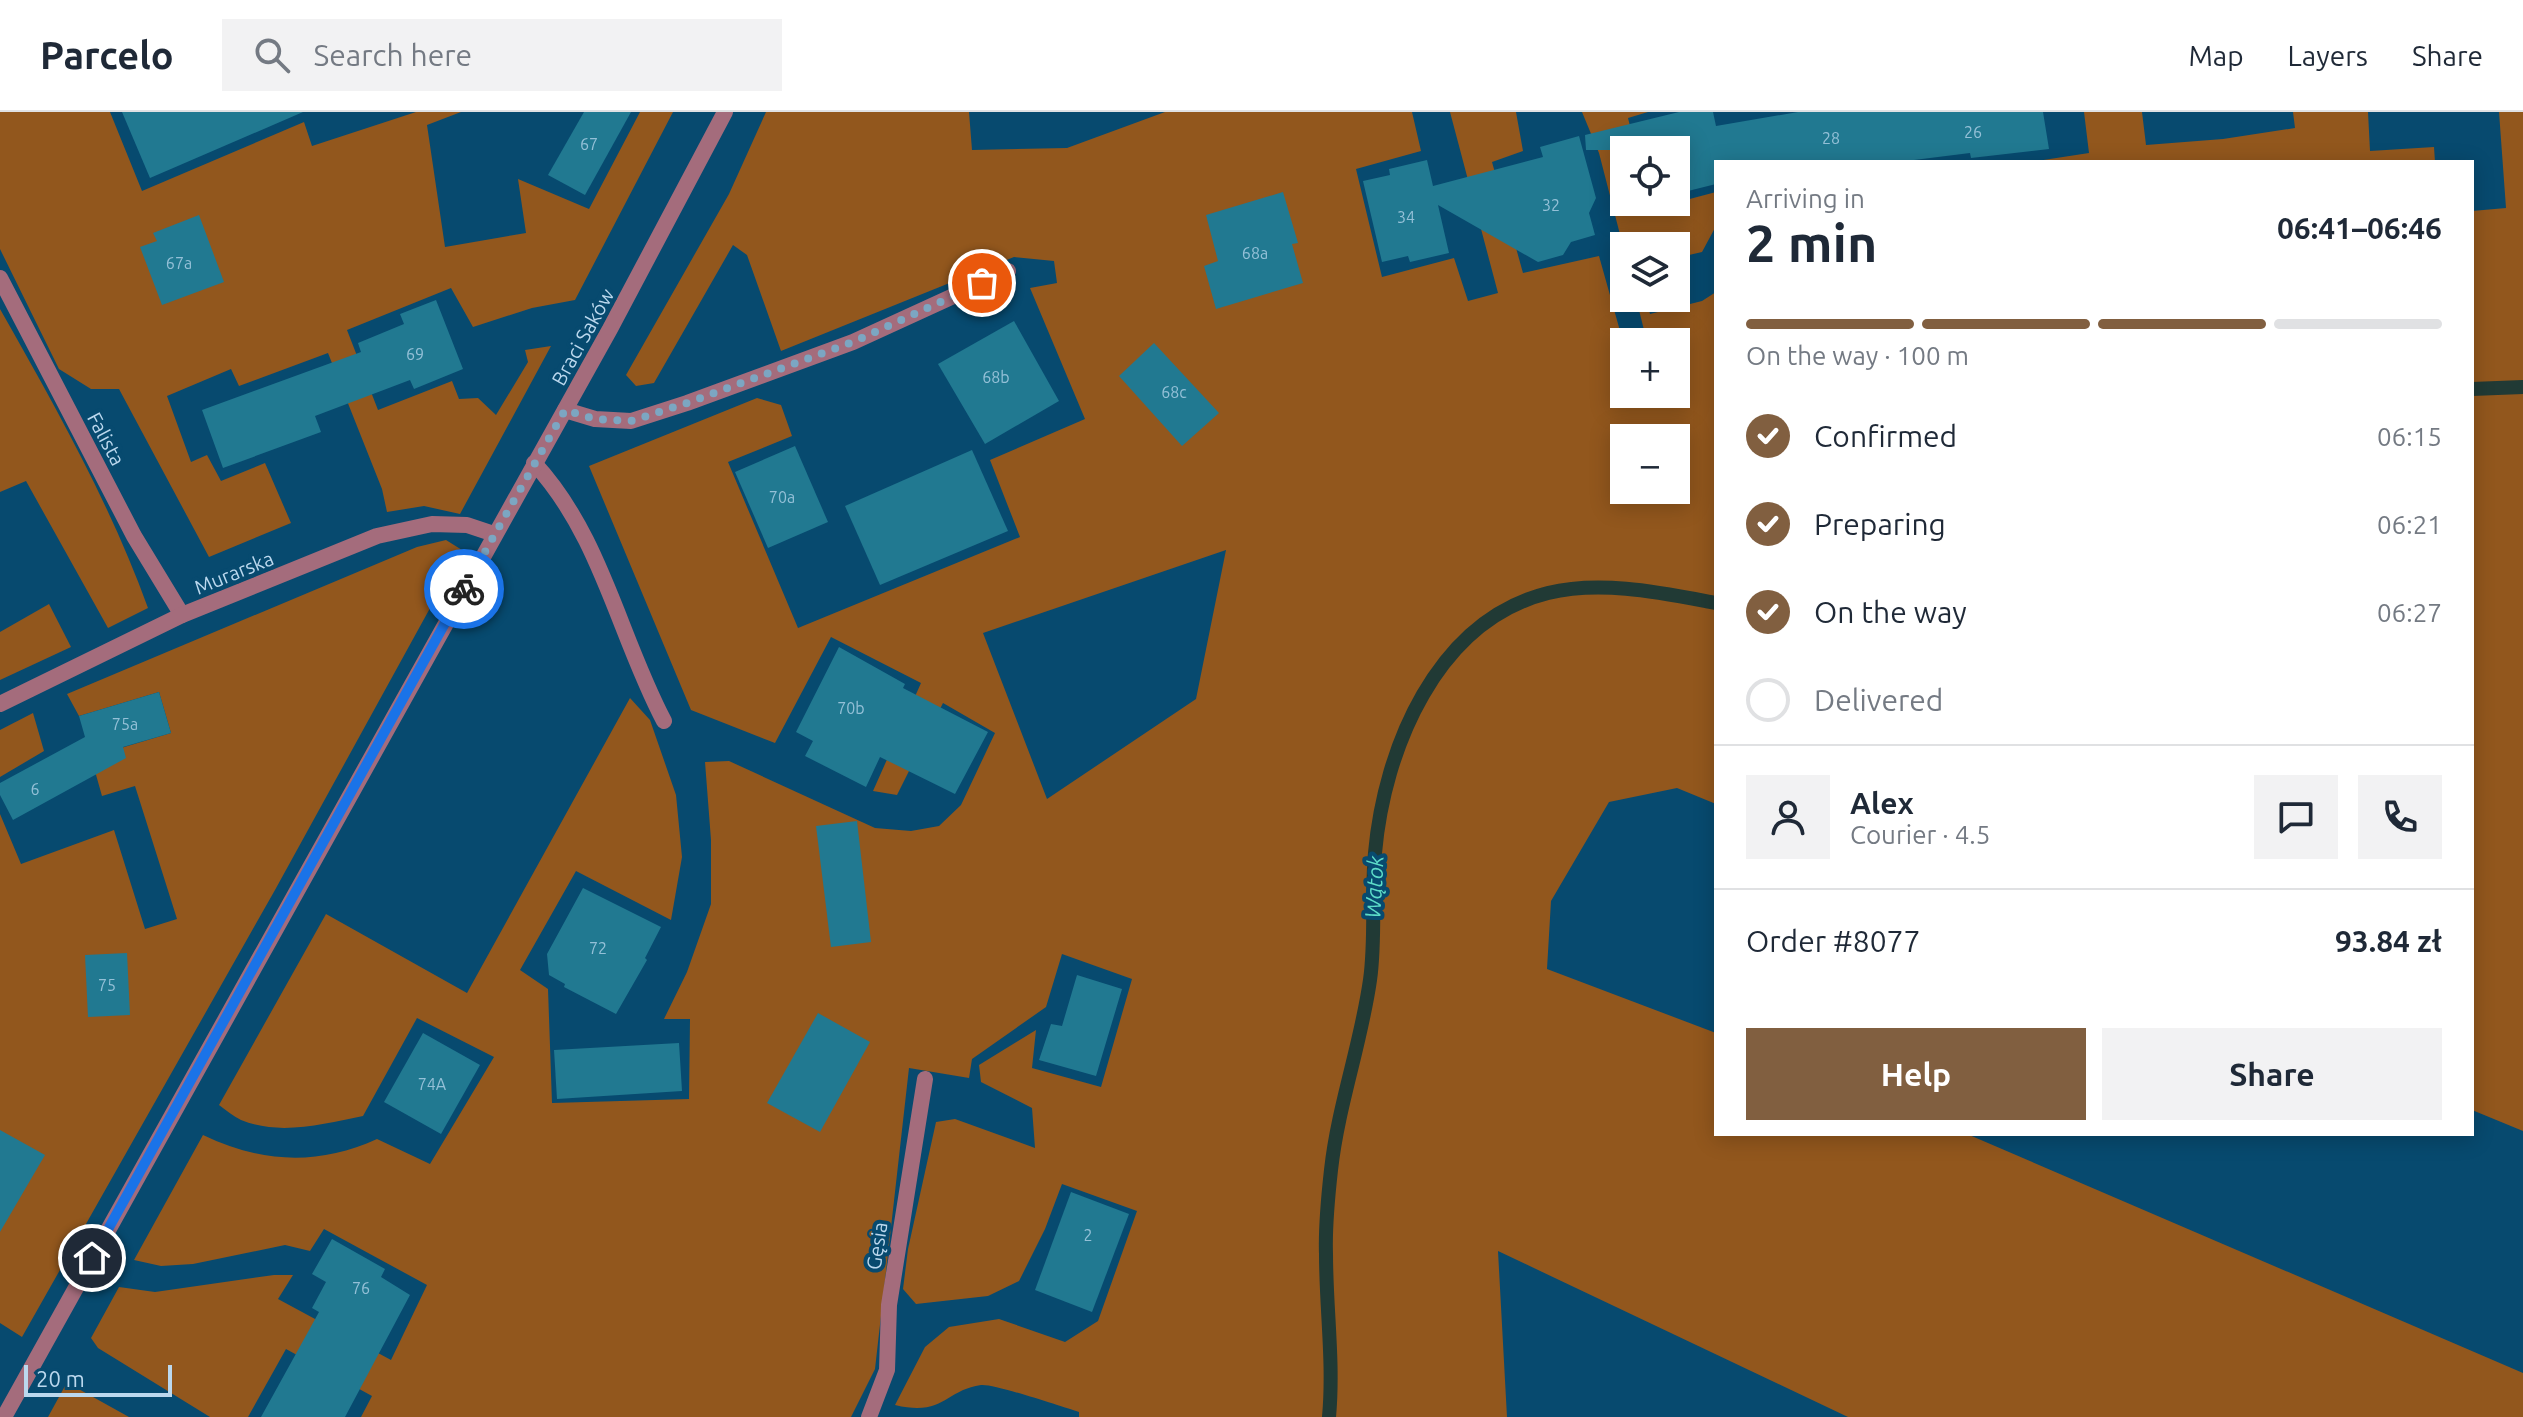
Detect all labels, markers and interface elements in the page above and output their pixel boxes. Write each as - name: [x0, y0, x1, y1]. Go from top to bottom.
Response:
- search box: [222, 19, 782, 91]
- icon: search: [250, 33, 294, 77]
- text: Parcelo: [40, 34, 174, 76]
- text: Search here: [314, 38, 472, 72]
- text: Map: [2188, 40, 2244, 71]
- text: Layers: [2288, 40, 2368, 71]
- text: Share: [2412, 40, 2483, 71]
- house number: 26: [1964, 123, 1982, 141]
- house number: 28: [1822, 129, 1840, 147]
- house number: 67: [580, 135, 598, 153]
- map controls: [1610, 136, 1690, 504]
- button: locate: [1610, 136, 1690, 216]
- text: Arriving in: [1746, 184, 1865, 213]
- house number: 32: [1542, 196, 1560, 214]
- house number: 34: [1397, 208, 1415, 226]
- text: 06:41–06:46: [2277, 211, 2442, 245]
- text: 2 min: [1746, 214, 1877, 272]
- button: layers: [1610, 232, 1690, 312]
- house number: 68a: [1242, 244, 1268, 262]
- pin: [948, 249, 1016, 317]
- house number: 67a: [166, 254, 192, 272]
- icon: bag: [960, 261, 1004, 305]
- street label: Braci Saków: [547, 284, 619, 389]
- button: +: [1610, 328, 1690, 408]
- text: On the way · 100 m: [1746, 341, 1969, 370]
- house number: 69: [406, 345, 424, 363]
- house number: 68b: [982, 368, 1010, 386]
- house number: 68c: [1161, 383, 1187, 401]
- street label: Falista: [83, 408, 130, 469]
- icon: check: [1746, 414, 1790, 458]
- text: Confirmed: [1814, 419, 1957, 453]
- text: 06:15: [2377, 422, 2442, 451]
- button: −: [1610, 424, 1690, 504]
- house number: 70a: [769, 488, 795, 506]
- icon: check: [1746, 502, 1790, 546]
- text: Preparing: [1814, 507, 1946, 541]
- text: 06:21: [2377, 510, 2442, 539]
- street label: Murarska: [191, 546, 277, 599]
- courier: [424, 549, 504, 629]
- icon: bike: [442, 567, 486, 611]
- icon: check: [1746, 590, 1790, 634]
- text: On the way: [1814, 595, 1967, 629]
- text: 06:27: [2377, 598, 2442, 627]
- text: Delivered: [1814, 683, 1943, 717]
- house number: 70b: [837, 699, 865, 717]
- house number: 75a: [112, 715, 138, 733]
- button: person: [1746, 775, 1830, 859]
- button: chat: [2254, 775, 2338, 859]
- button: phone: [2358, 775, 2442, 859]
- house number: 6: [30, 780, 40, 798]
- text: Alex: [1850, 786, 1914, 820]
- text: Courier · 4.5: [1850, 820, 1990, 849]
- water label: Wątok: [1359, 854, 1388, 919]
- text: Order #8077: [1746, 924, 1920, 958]
- text: 93.84 zł: [2335, 924, 2442, 958]
- house number: 72: [589, 939, 607, 957]
- house number: 75: [98, 976, 116, 994]
- button: Help: [1746, 1028, 2086, 1120]
- button: Share: [2102, 1028, 2442, 1120]
- house number: 74A: [418, 1075, 447, 1093]
- street label: Gęsia: [861, 1220, 892, 1271]
- pin: [58, 1224, 126, 1292]
- house number: 2: [1083, 1226, 1093, 1244]
- icon: home: [70, 1236, 114, 1280]
- house number: 76: [352, 1279, 370, 1297]
- scale bar: [24, 1361, 172, 1397]
- text: 20 m: [36, 1366, 85, 1391]

